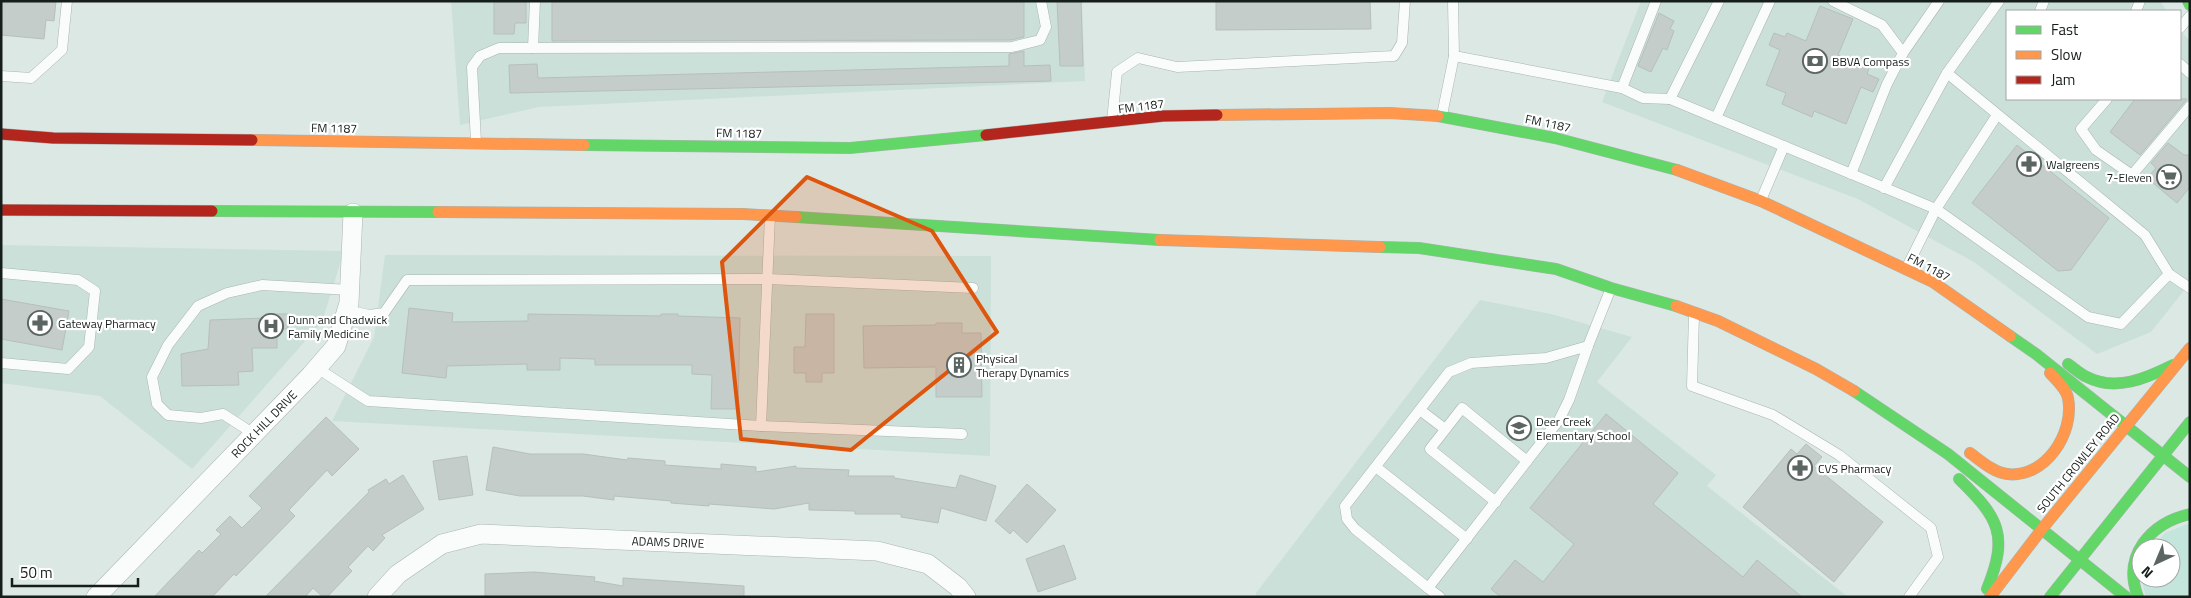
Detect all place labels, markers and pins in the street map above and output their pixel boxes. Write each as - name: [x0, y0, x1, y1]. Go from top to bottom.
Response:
- bank icon: BBVA Compass: [1802, 48, 1828, 74]
- place label: BBVA Compass: [1832, 52, 1910, 71]
- pharmacy icon: Walgreens: [2016, 151, 2042, 177]
- place label: Walgreens: [2046, 155, 2100, 174]
- supermarket icon: 7-Eleven: [2156, 164, 2182, 190]
- place label: 7-Eleven: [2106, 168, 2152, 187]
- pharmacy icon: Gateway Pharmacy: [27, 310, 53, 336]
- place label: Dunn and Chadwick Family Medicine: [288, 310, 387, 343]
- hospital icon: Dunn and Chadwick Family Medicine: [258, 313, 284, 339]
- place label: Gateway Pharmacy: [58, 314, 156, 333]
- place label: Physical Therapy Dynamics: [976, 349, 1070, 382]
- building icon: Physical Therapy Dynamics: [946, 352, 972, 378]
- place label: Deer Creek Elementary School: [1536, 412, 1630, 445]
- school or university icon: Deer Creek Elementary School: [1506, 415, 1532, 441]
- pharmacy icon: CVS Pharmacy: [1787, 455, 1813, 481]
- place label: CVS Pharmacy: [1818, 459, 1892, 478]

